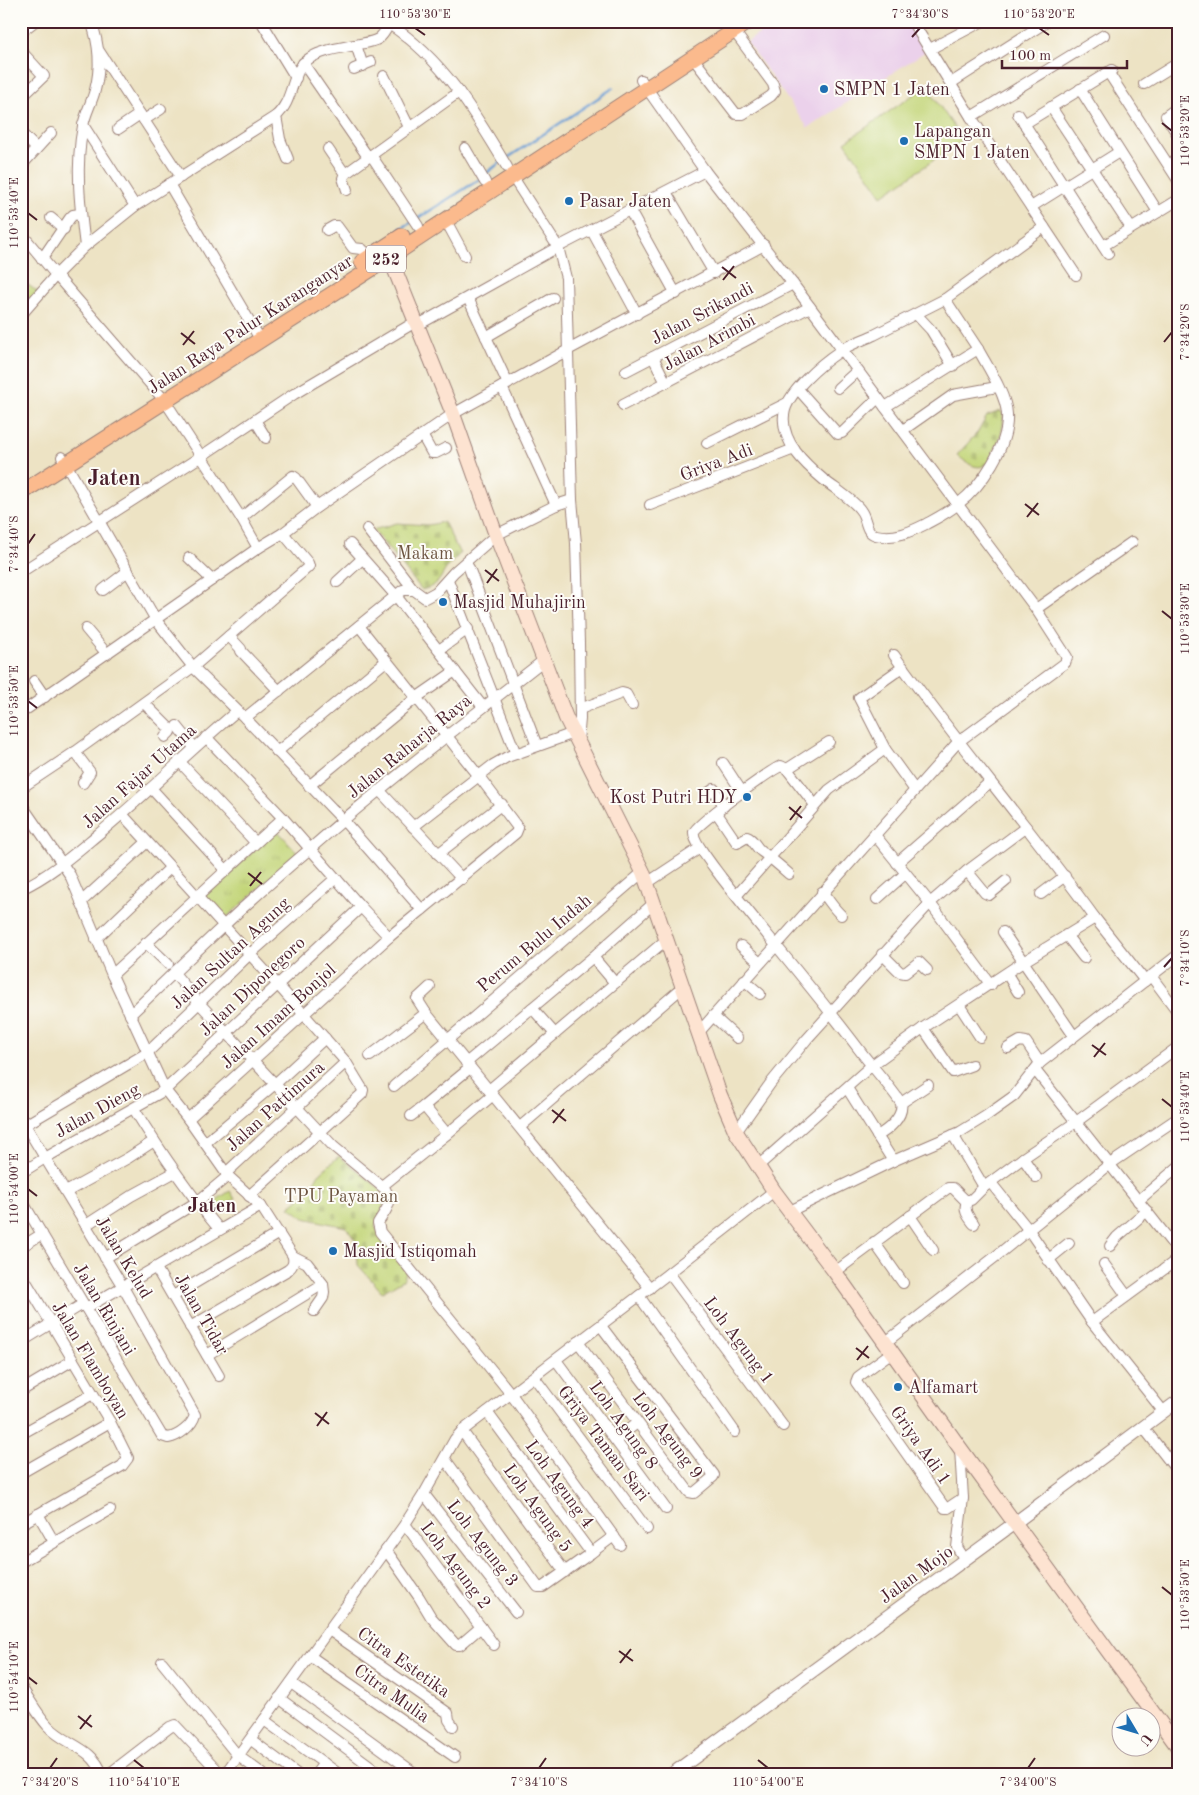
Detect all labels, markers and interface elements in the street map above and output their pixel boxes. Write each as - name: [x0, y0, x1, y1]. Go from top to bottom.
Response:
- text: 110°53'30"E: [379, 8, 451, 21]
- text: 110°53'20"E: [1003, 8, 1075, 21]
- text: 7°34'30"S: [892, 9, 948, 21]
- scale bar: [1002, 38, 1126, 70]
- text: 100 m: [1009, 49, 1051, 64]
- place label: SMPN 1 Jaten: [834, 81, 950, 99]
- marker: SMPN 1 Jaten: [818, 83, 830, 95]
- text: 110°53'20"E: [1179, 95, 1192, 167]
- place label: Lapangan SMPN 1 Jaten: [914, 123, 1030, 162]
- marker: Lapangan SMPN 1 Jaten: [898, 135, 910, 147]
- text: 110°53'40"E: [8, 177, 21, 249]
- place label: Pasar Jaten: [579, 193, 672, 211]
- marker: Pasar Jaten: [563, 195, 575, 207]
- road number: 252: [366, 245, 406, 272]
- street label: Jalan Raya Palur Karanganyar: [145, 251, 357, 398]
- street label: Jalan Srikandi: [648, 279, 757, 348]
- text: 7°34'20"S: [1180, 304, 1192, 360]
- street label: Jalan Arimbi: [660, 311, 759, 375]
- street label: Griya Adi: [678, 441, 755, 485]
- district label: Jaten: [87, 468, 141, 490]
- text: 7°34'40"S: [9, 516, 21, 572]
- park label: Makam: [397, 545, 453, 563]
- text: 110°53'30"E: [1179, 583, 1192, 655]
- place label: Masjid Muhajirin: [453, 594, 586, 612]
- marker: Masjid Muhajirin: [437, 596, 449, 608]
- text: 110°53'50"E: [8, 665, 21, 737]
- street label: Jalan Raharja Raya: [344, 691, 475, 802]
- street label: Jalan Fajar Utama: [79, 721, 200, 832]
- place label: Kost Putri HDY: [609, 789, 737, 807]
- marker: Kost Putri HDY: [741, 791, 753, 803]
- street label: Perum Bulu Indah: [474, 891, 595, 996]
- street label: Jalan Sultan Agung: [168, 894, 294, 1013]
- text: 7°34'10"S: [1180, 930, 1192, 986]
- street label: Jalan Diponegoro: [196, 933, 309, 1040]
- street label: Jalan Imam Bonjol: [218, 961, 340, 1073]
- street label: Jalan Pattimura: [223, 1058, 328, 1155]
- text: 110°53'40"E: [1179, 1071, 1192, 1143]
- street label: Jalan Dieng: [52, 1080, 143, 1141]
- text: 110°54'00"E: [8, 1153, 21, 1225]
- park label: TPU Payaman: [284, 1188, 399, 1206]
- district label: Jaten: [188, 1197, 236, 1217]
- street label: Jalan Kelud: [92, 1213, 155, 1302]
- place label: Masjid Istiqomah: [343, 1243, 477, 1261]
- marker: Masjid Istiqomah: [327, 1245, 339, 1257]
- street label: Jalan Rinjani: [70, 1260, 139, 1359]
- street label: Jalan Tidar: [171, 1271, 232, 1359]
- street label: Loh Agung 1: [700, 1294, 777, 1387]
- street label: Jalan Flamboyan: [48, 1299, 132, 1422]
- street label: Loh Agung 8: [585, 1378, 661, 1473]
- place label: Alfamart: [908, 1379, 978, 1397]
- marker: Alfamart: [892, 1381, 904, 1393]
- street label: Griya Taman Sari: [554, 1383, 652, 1505]
- street label: Loh Agung 9: [629, 1389, 706, 1482]
- street label: Griya Adi 1: [887, 1403, 954, 1488]
- street label: Loh Agung 4: [521, 1437, 597, 1532]
- street label: Loh Agung 5: [499, 1461, 575, 1556]
- street label: Loh Agung 3: [443, 1497, 521, 1590]
- street label: Loh Agung 2: [417, 1519, 494, 1612]
- street label: Jalan Mojo: [877, 1542, 957, 1607]
- text: 110°53'50"E: [1179, 1559, 1192, 1631]
- street label: Citra Estetika: [354, 1624, 453, 1701]
- text: 110°54'10"E: [8, 1641, 21, 1713]
- street label: Citra Mulia: [350, 1661, 433, 1726]
- north arrow: [1112, 1708, 1162, 1758]
- text: U: [1137, 1731, 1154, 1748]
- text: 110°54'10"E: [108, 1776, 180, 1789]
- text: 110°54'00"E: [732, 1776, 804, 1789]
- text: 7°34'20"S: [22, 1777, 78, 1789]
- text: 7°34'10"S: [511, 1777, 567, 1789]
- text: 7°34'00"S: [1000, 1777, 1056, 1789]

